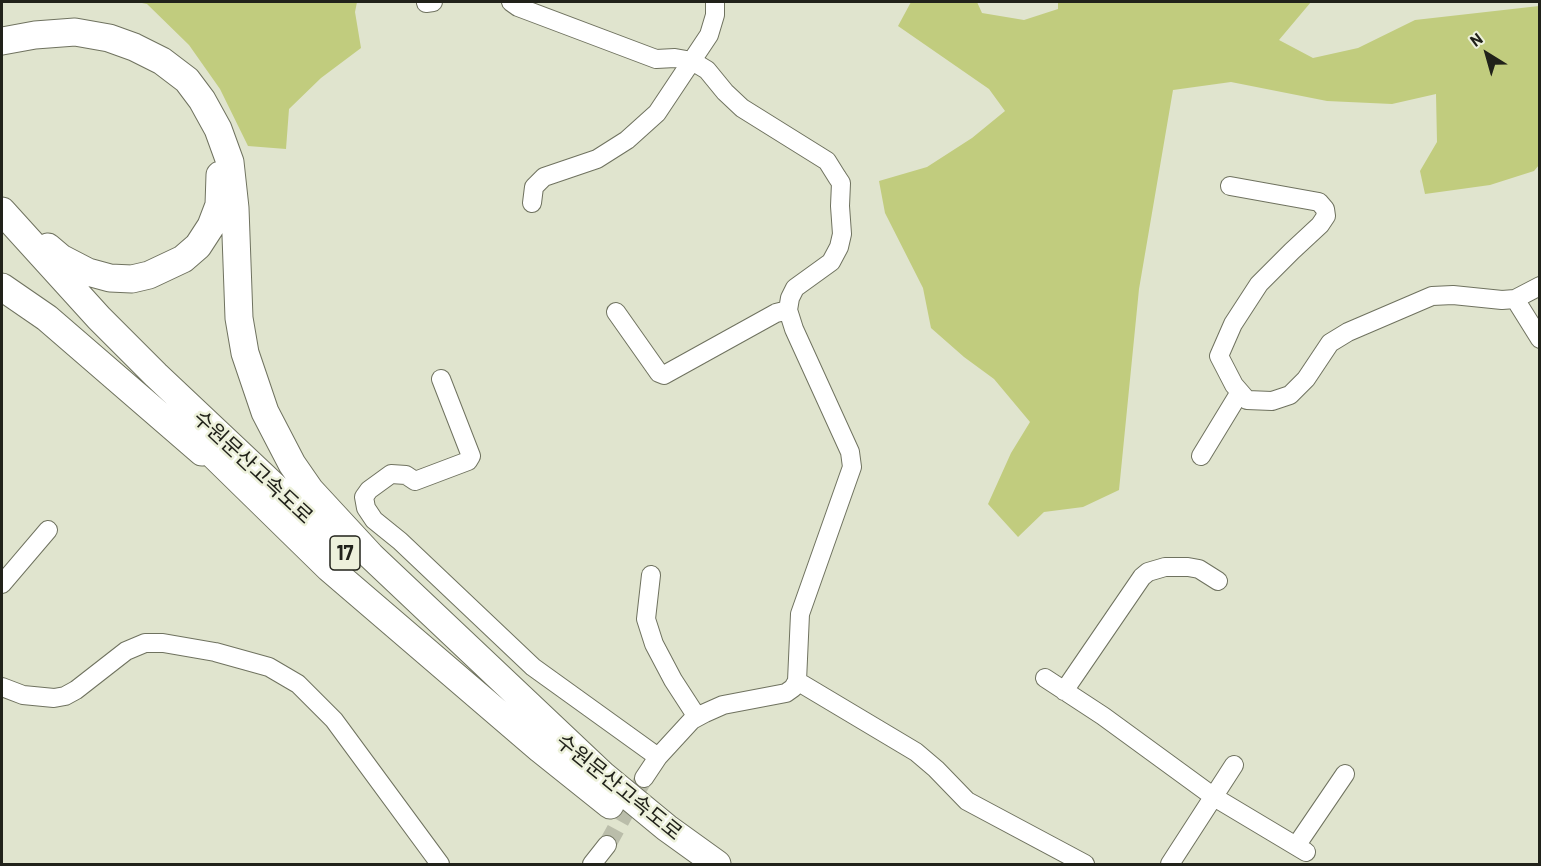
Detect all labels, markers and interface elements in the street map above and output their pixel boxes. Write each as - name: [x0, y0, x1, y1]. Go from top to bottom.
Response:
- north arrow: [1457, 24, 1517, 84]
- text: N: [1466, 28, 1486, 50]
- street label: 수원문산고속도로: [188, 405, 318, 529]
- road number: 17: [330, 536, 360, 570]
- street label: 수원문산고속도로: [551, 729, 687, 845]

